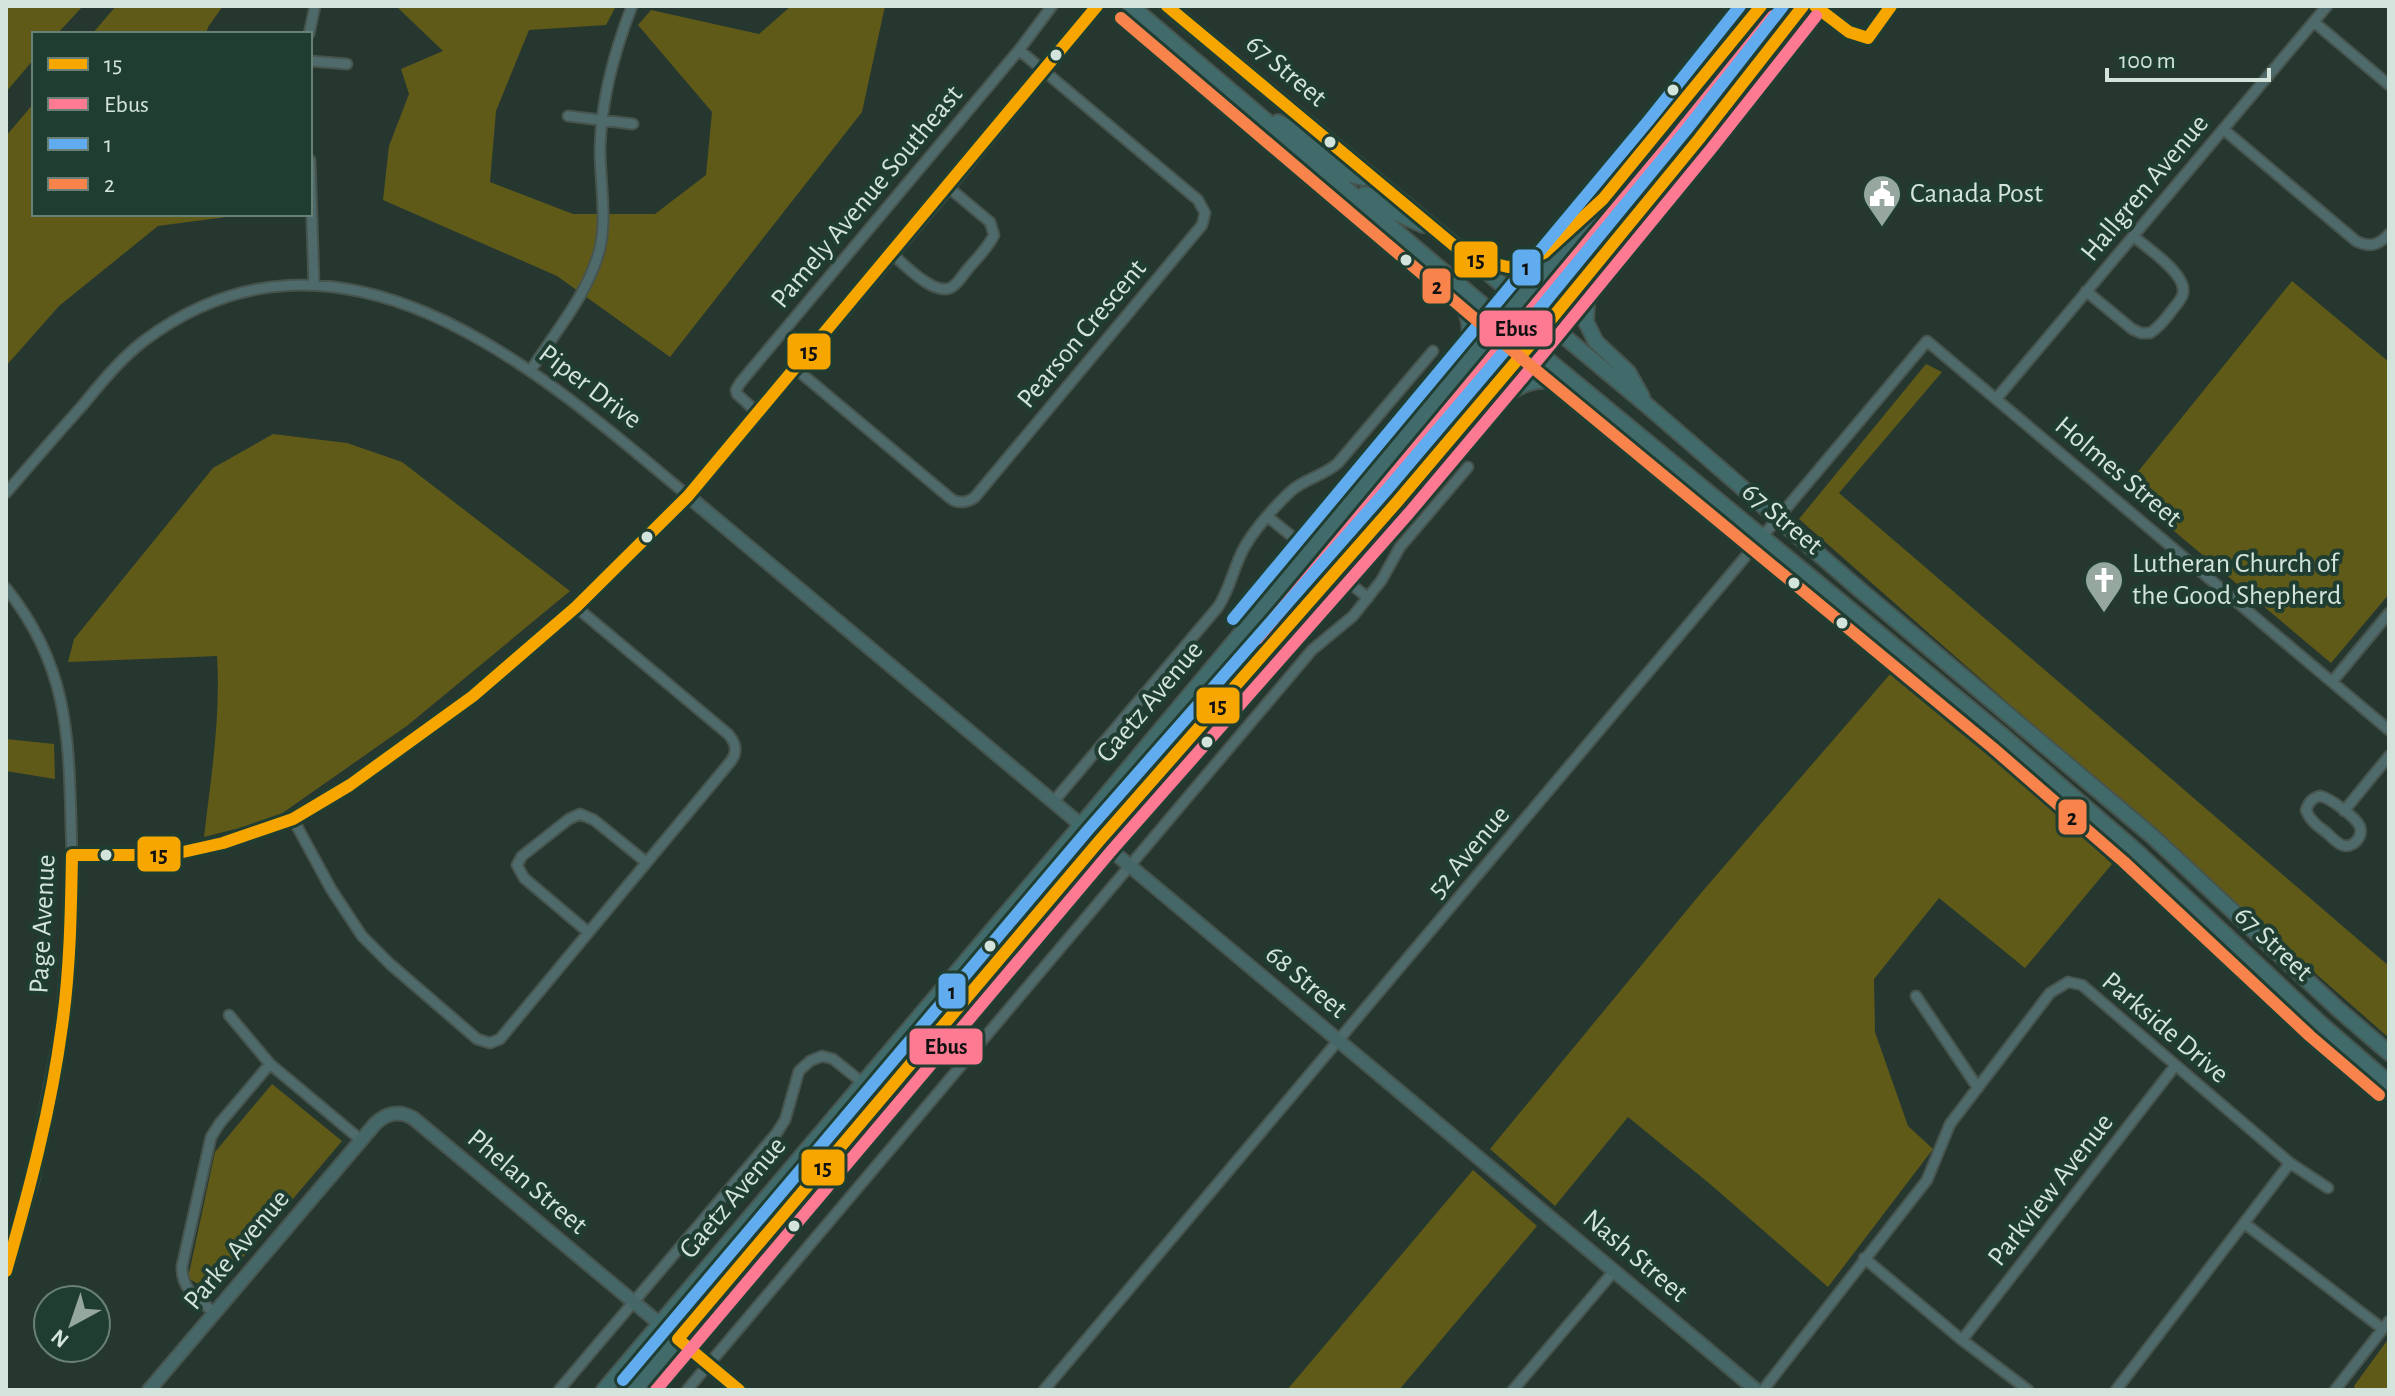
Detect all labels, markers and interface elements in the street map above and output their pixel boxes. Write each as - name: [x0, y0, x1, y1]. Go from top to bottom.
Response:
- street label: 67 Street: [1240, 30, 1332, 112]
- legend: [32, 32, 312, 216]
- scale bar: [2107, 32, 2269, 82]
- unlabelled marker: [1048, 47, 1064, 63]
- text: 100 m: [2119, 49, 2176, 73]
- text: 15: [104, 53, 122, 77]
- street label: Pamely Avenue Southeast: [766, 80, 968, 314]
- unlabelled marker: [1665, 82, 1681, 98]
- text: Ebus: [104, 93, 149, 117]
- street label: Hallgren Avenue: [2076, 109, 2214, 267]
- text: 1: [104, 133, 112, 157]
- unlabelled marker: [1322, 134, 1338, 150]
- text: 2: [104, 173, 115, 197]
- public building icon: Canada Post: [1861, 173, 1903, 228]
- place label: Canada Post: [1910, 180, 2043, 208]
- line badge: 15: [1453, 240, 1499, 279]
- line badge: 1: [1511, 248, 1542, 287]
- text: 15: [1467, 249, 1485, 271]
- unlabelled marker: [1398, 252, 1414, 268]
- street label: Pearson Crescent: [1012, 254, 1152, 414]
- text: 1: [1522, 257, 1530, 279]
- line badge: 2: [1421, 267, 1452, 305]
- text: 2: [1432, 276, 1442, 298]
- line badge: Ebus: [1478, 309, 1554, 348]
- text: Ebus: [1495, 318, 1537, 340]
- line badge: 15: [786, 332, 832, 371]
- street label: Piper Drive: [533, 340, 647, 434]
- text: 15: [800, 341, 818, 363]
- street label: Holmes Street: [2049, 411, 2187, 533]
- street label: 67 Street: [1736, 478, 1828, 560]
- unlabelled marker: [639, 529, 655, 545]
- place label: Lutheran Church of the Good Shepherd: [2132, 550, 2342, 610]
- church icon: Lutheran Church of the Good Shepherd: [2083, 559, 2125, 614]
- unlabelled marker: [1786, 575, 1802, 591]
- unlabelled marker: [1834, 615, 1850, 631]
- street label: Gaetz Avenue: [1091, 636, 1209, 768]
- line badge: 15: [1195, 686, 1241, 725]
- text: 15: [1209, 695, 1227, 717]
- unlabelled marker: [1199, 734, 1215, 750]
- line badge: 2: [2057, 798, 2088, 836]
- street label: 52 Avenue: [1423, 801, 1515, 903]
- text: 2: [2067, 807, 2077, 829]
- line badge: 15: [136, 835, 182, 873]
- text: 15: [150, 844, 168, 866]
- unlabelled marker: [98, 847, 114, 863]
- street label: Page Avenue: [25, 854, 61, 994]
- street label: 67 Street: [2229, 901, 2317, 987]
- unlabelled marker: [982, 938, 998, 954]
- street label: 68 Street: [1260, 940, 1352, 1024]
- street label: Parkside Drive: [2096, 967, 2234, 1089]
- line badge: 1: [937, 972, 967, 1010]
- text: 1: [948, 981, 956, 1003]
- line badge: Ebus: [908, 1027, 984, 1066]
- text: Ebus: [925, 1036, 967, 1058]
- street label: Parkview Avenue: [1983, 1108, 2119, 1272]
- street label: Phelan Street: [462, 1124, 592, 1240]
- street label: Gaetz Avenue: [674, 1132, 792, 1264]
- line badge: 15: [800, 1148, 846, 1187]
- text: 15: [814, 1157, 832, 1179]
- street label: Parke Avenue: [179, 1185, 295, 1315]
- street label: Nash Street: [1577, 1204, 1693, 1308]
- unlabelled marker: [786, 1218, 802, 1234]
- north arrow: [32, 1284, 112, 1364]
- text: N: [47, 1325, 73, 1352]

